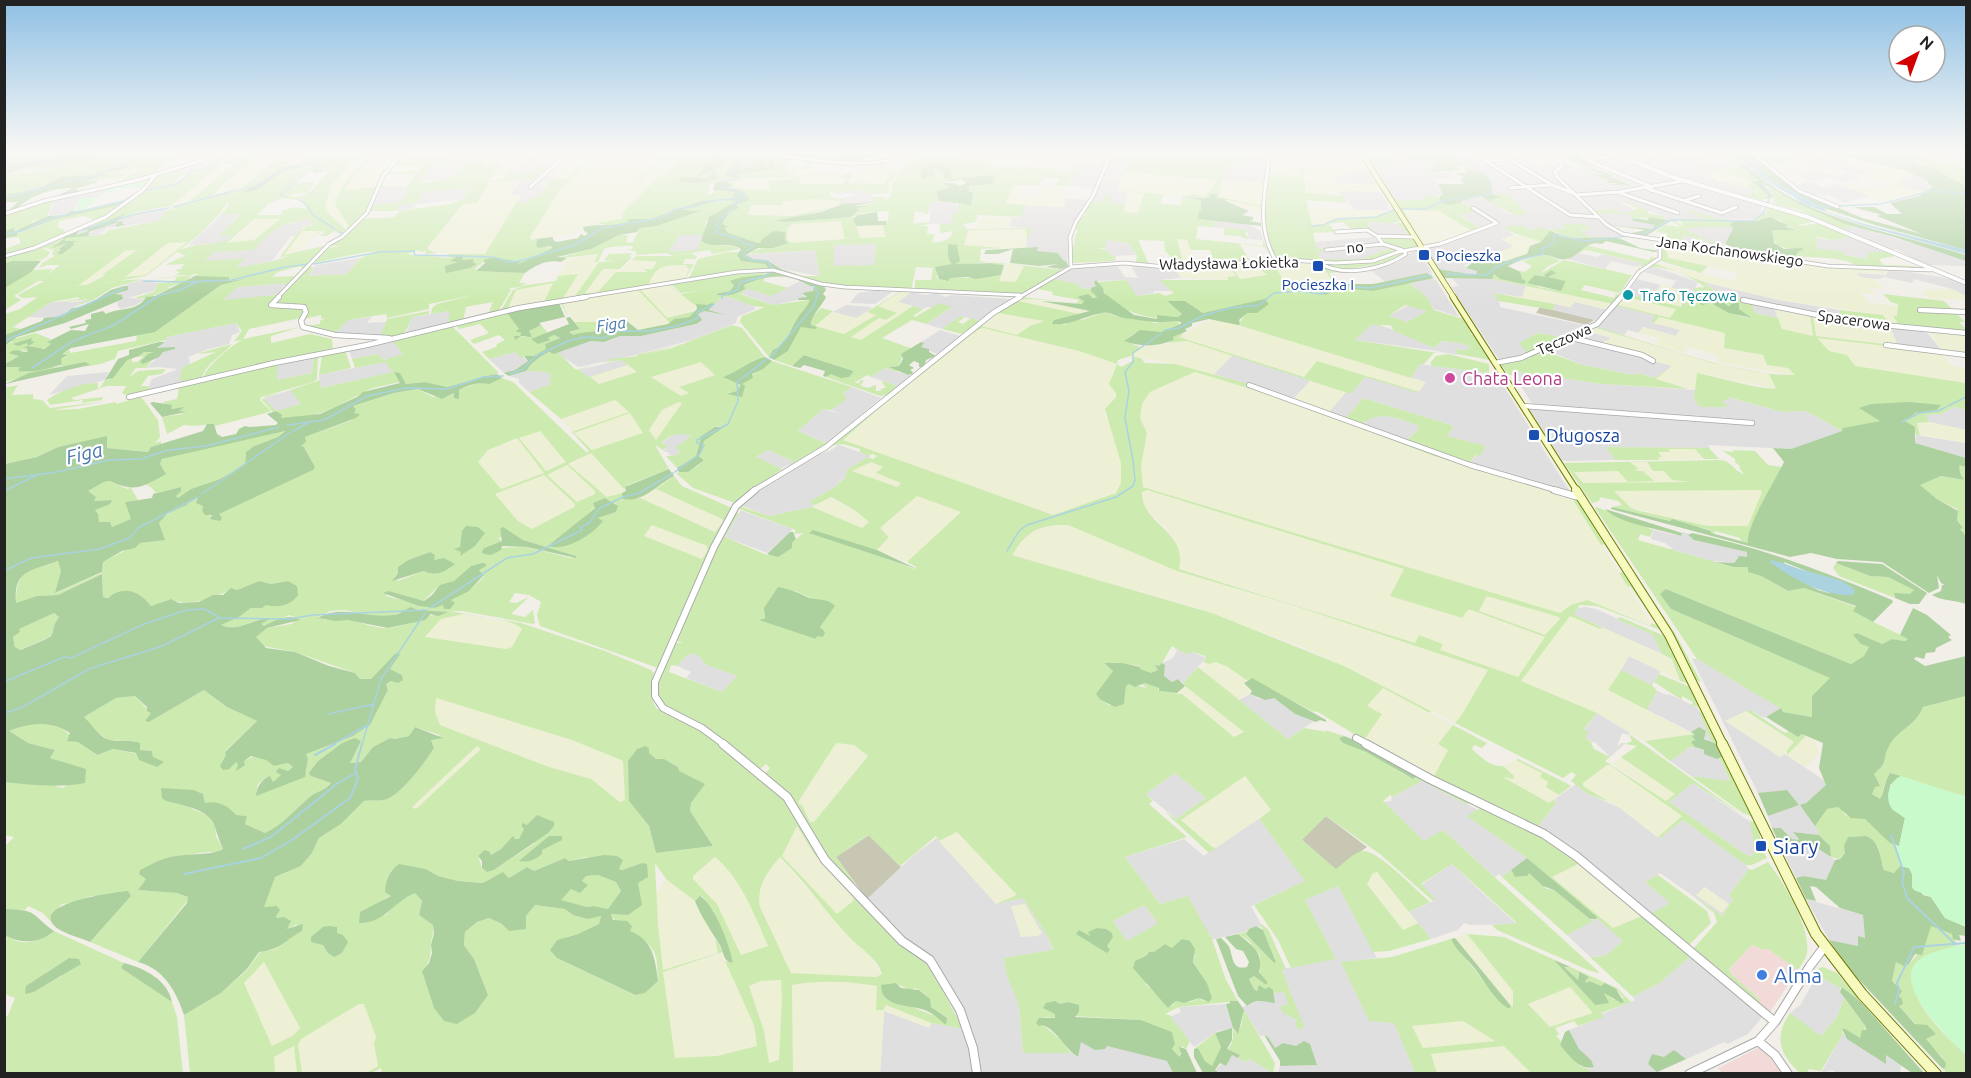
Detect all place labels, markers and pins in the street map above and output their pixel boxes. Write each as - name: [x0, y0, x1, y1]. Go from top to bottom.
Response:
- place label: Pocieszka: [1436, 247, 1501, 264]
- marker: Pocieszka: [1417, 248, 1431, 262]
- marker: Pocieszka I: [1311, 259, 1325, 273]
- place label: Pocieszka I: [1282, 276, 1354, 293]
- place label: Trafo Tęczowa: [1640, 287, 1737, 304]
- marker: Trafo Tęczowa: [1621, 288, 1635, 302]
- place label: Chata Leona: [1462, 368, 1562, 388]
- marker: Chata Leona: [1443, 371, 1457, 385]
- place label: Długosza: [1546, 425, 1620, 445]
- marker: Długosza: [1527, 428, 1541, 442]
- place label: Siary: [1773, 834, 1818, 858]
- marker: Siary: [1754, 839, 1768, 853]
- place label: Alma: [1774, 963, 1822, 987]
- marker: Alma: [1755, 968, 1769, 982]

